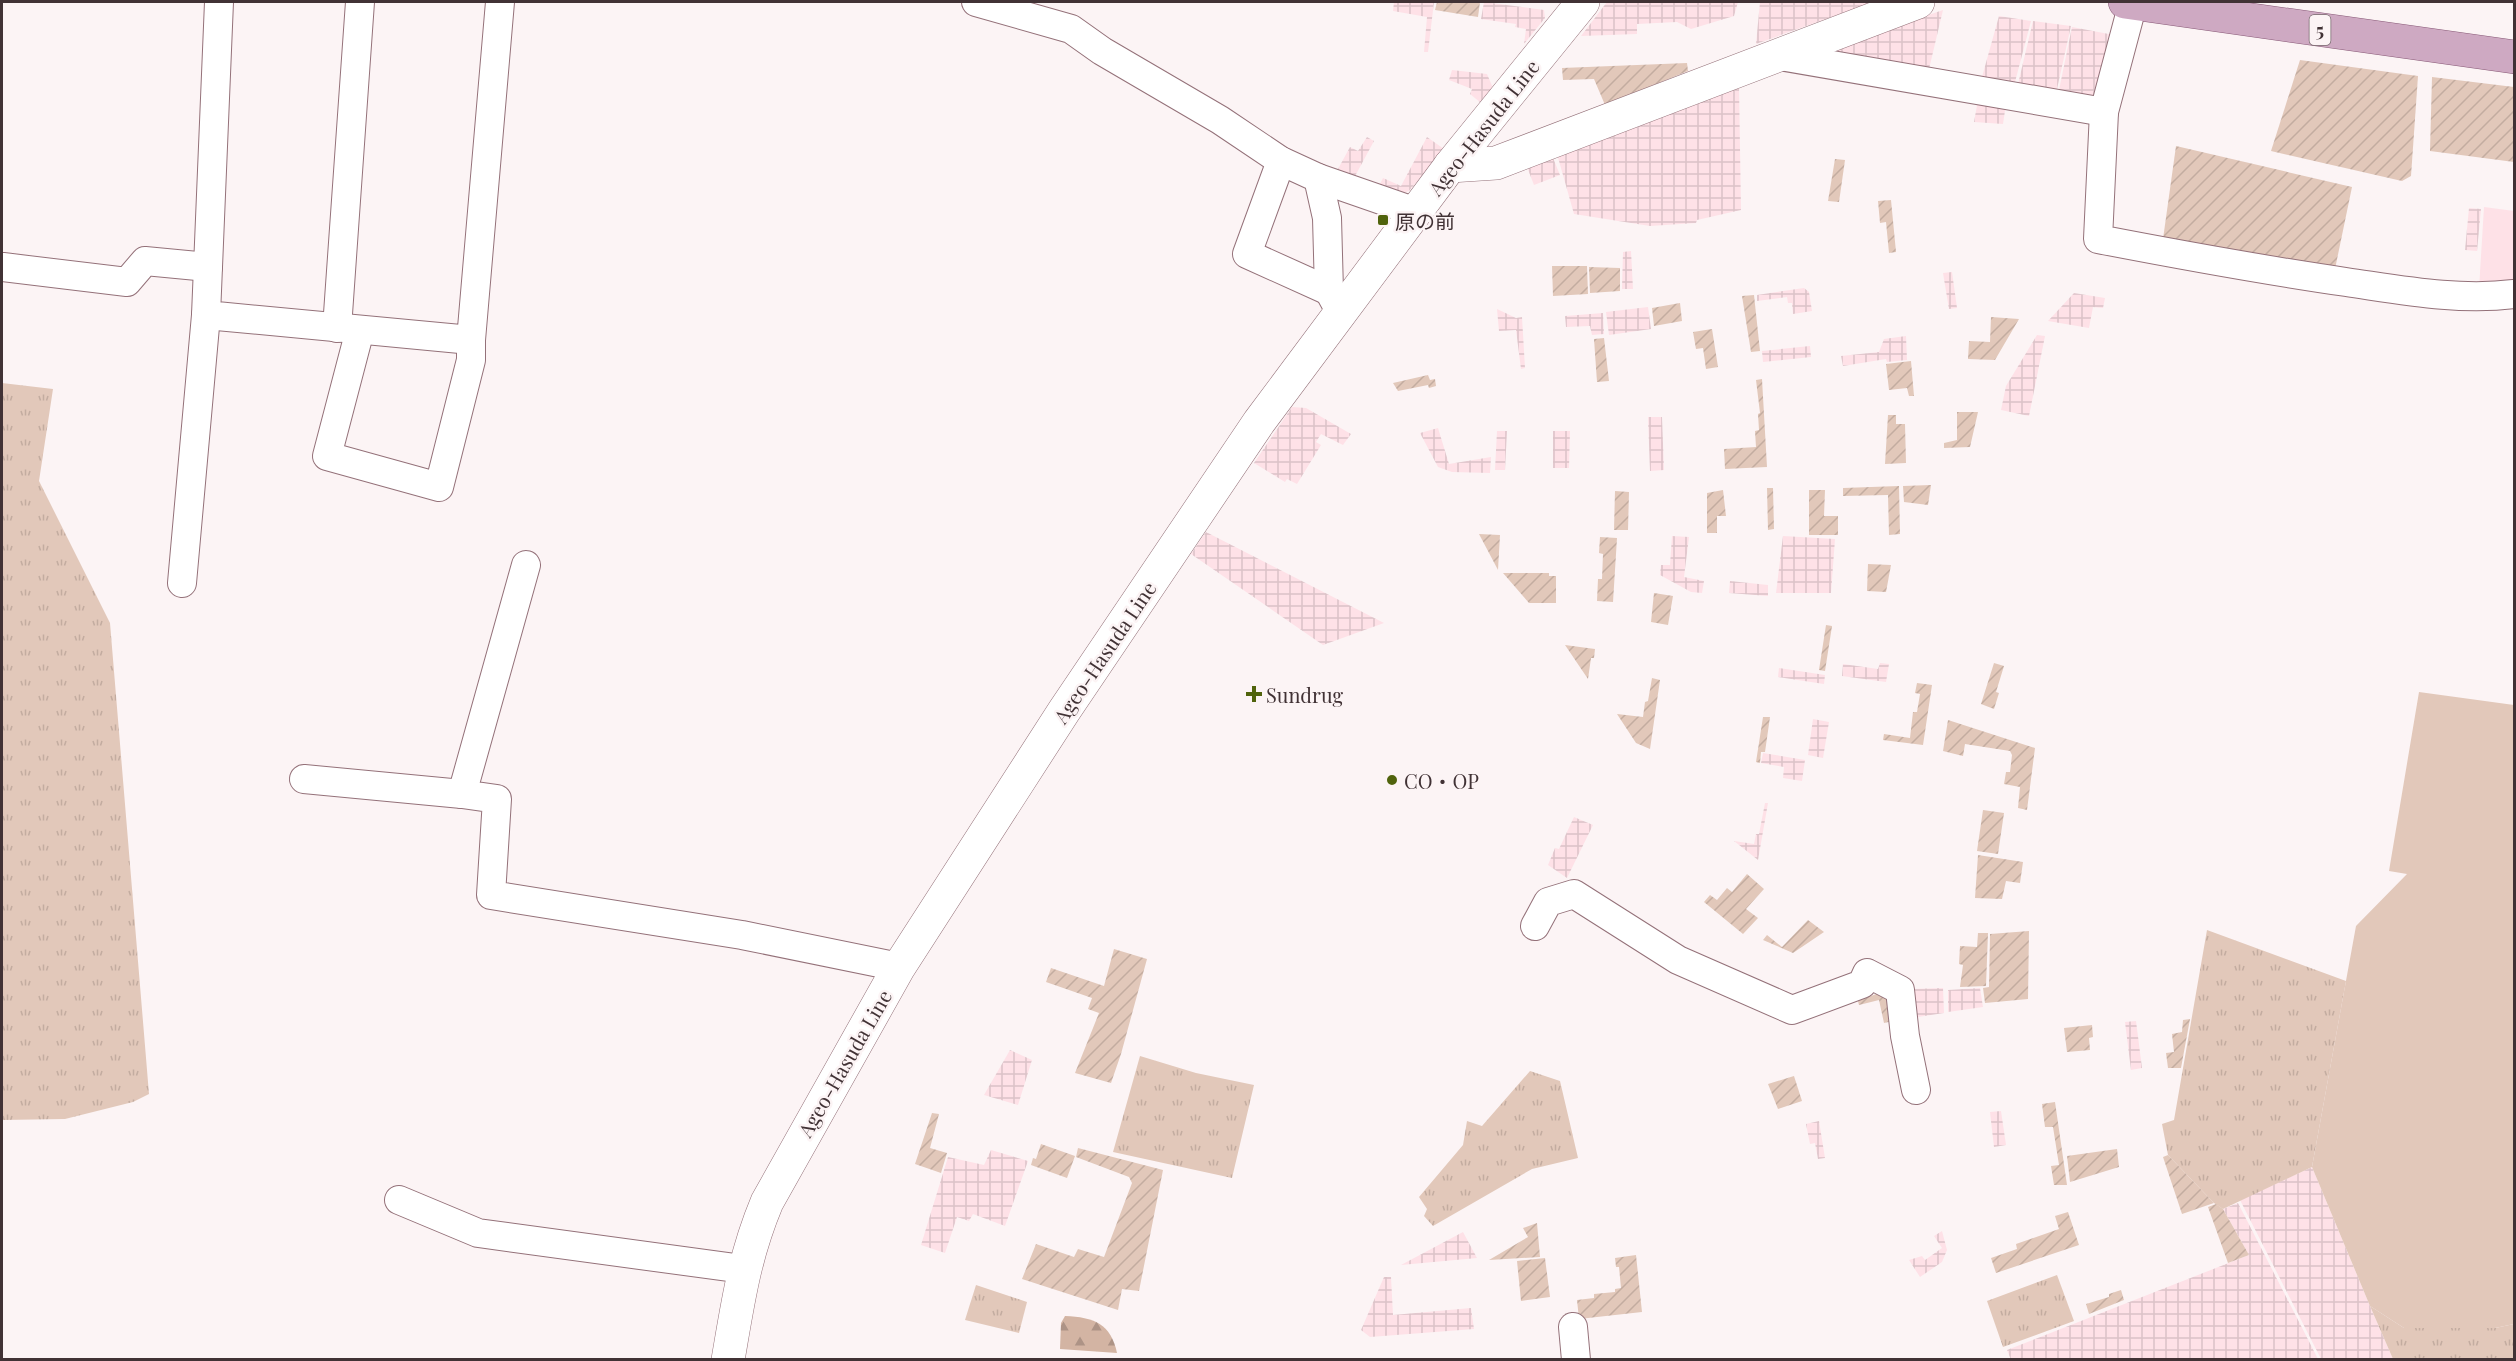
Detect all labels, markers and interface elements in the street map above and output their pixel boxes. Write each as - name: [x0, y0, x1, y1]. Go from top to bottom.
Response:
- road number: 5: [2310, 15, 2330, 45]
- street label: Ageo-Hasuda Line: [1421, 53, 1545, 201]
- place label: 原の前: [1395, 207, 1455, 234]
- marker: 原の前: [1376, 213, 1390, 227]
- street label: Ageo-Hasuda Line: [1046, 576, 1161, 729]
- place label: Sundrug: [1266, 681, 1344, 708]
- marker: Sundrug: [1247, 687, 1261, 701]
- place label: CO・OP: [1404, 767, 1479, 794]
- marker: CO・OP: [1385, 773, 1399, 787]
- street label: Ageo-Hasuda Line: [790, 985, 897, 1142]

